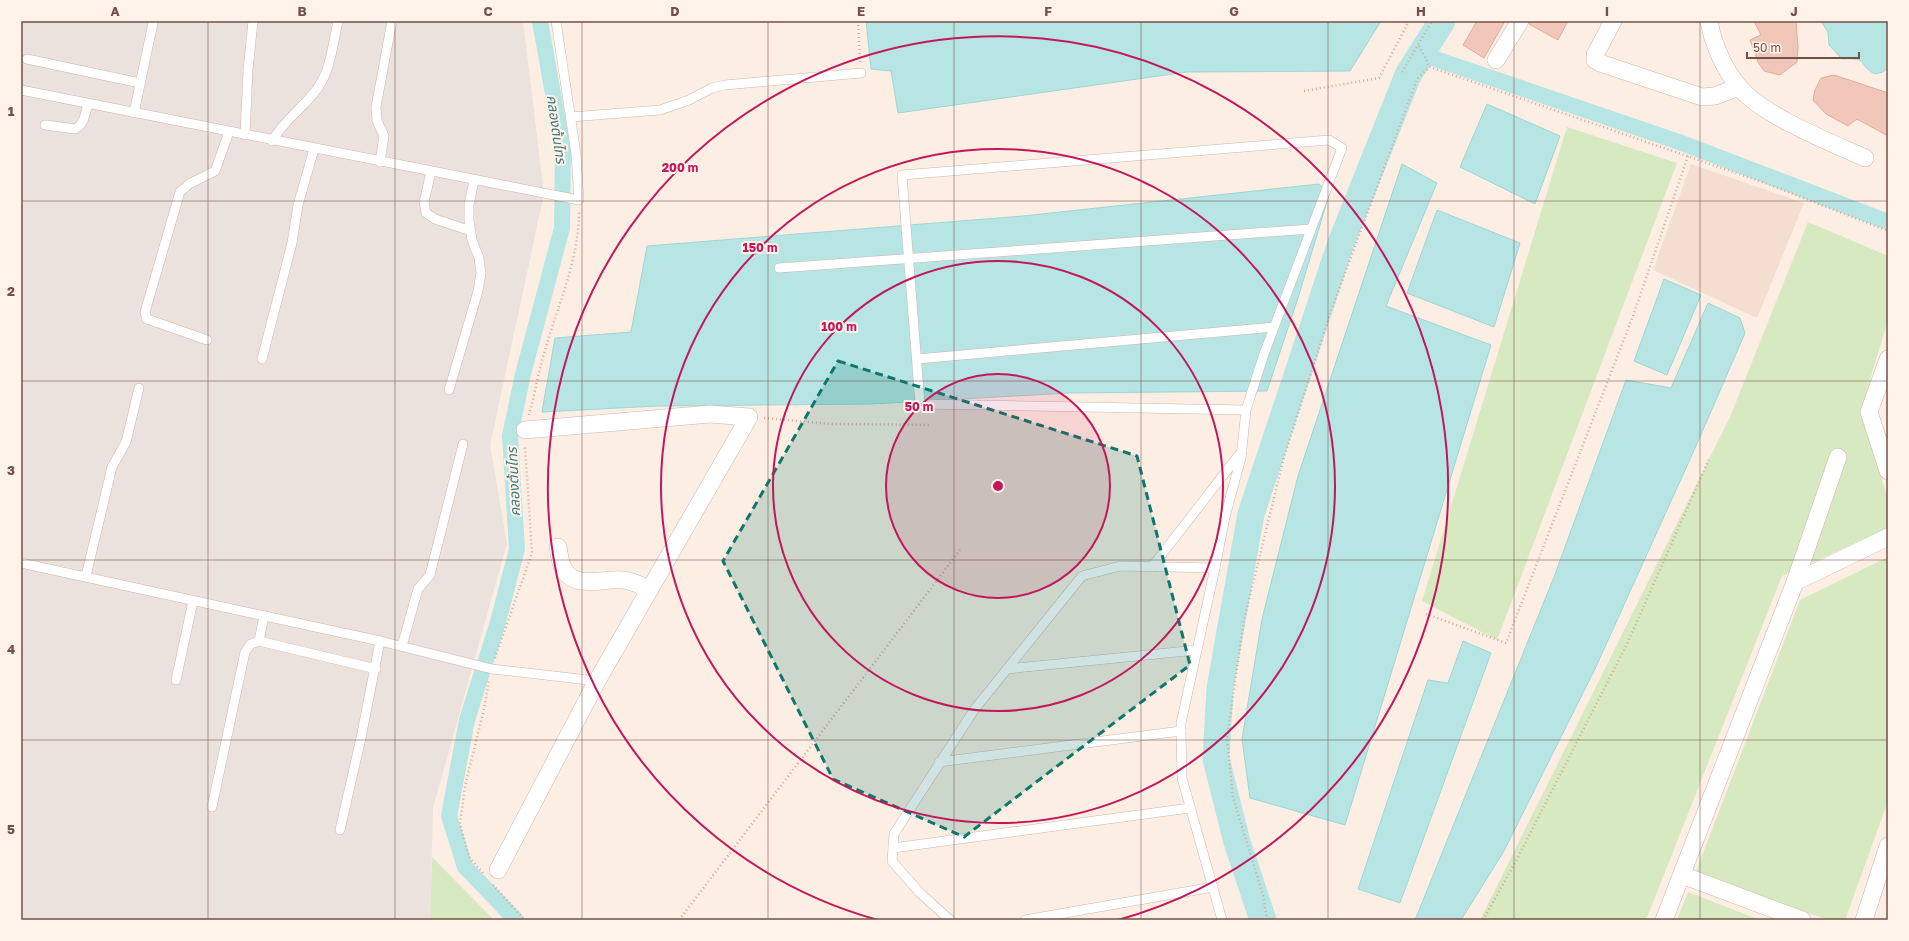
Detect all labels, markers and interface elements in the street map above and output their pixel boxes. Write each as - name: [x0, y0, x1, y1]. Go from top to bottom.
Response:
- text: A: [110, 3, 120, 19]
- text: B: [297, 3, 307, 19]
- text: C: [483, 3, 493, 19]
- text: D: [670, 3, 680, 19]
- text: E: [857, 3, 865, 19]
- text: F: [1044, 3, 1052, 19]
- text: G: [1229, 3, 1239, 19]
- text: H: [1416, 3, 1426, 19]
- text: I: [1605, 3, 1609, 19]
- text: J: [1790, 3, 1798, 19]
- scale bar: [1747, 34, 1859, 60]
- text: 50 m: [1753, 40, 1781, 55]
- water label: คลองต้นไทร: [544, 94, 570, 166]
- text: 1: [8, 103, 15, 119]
- text: 200 m: [662, 160, 698, 175]
- text: 150 m: [743, 240, 777, 255]
- text: 2: [7, 283, 15, 299]
- text: 100 m: [821, 319, 857, 334]
- text: 50 m: [905, 399, 933, 414]
- water label: คลองต้นไทร: [503, 446, 523, 517]
- text: 3: [7, 462, 15, 478]
- centre of rings: [991, 479, 1005, 493]
- text: 4: [7, 641, 15, 657]
- text: 5: [7, 821, 15, 837]

